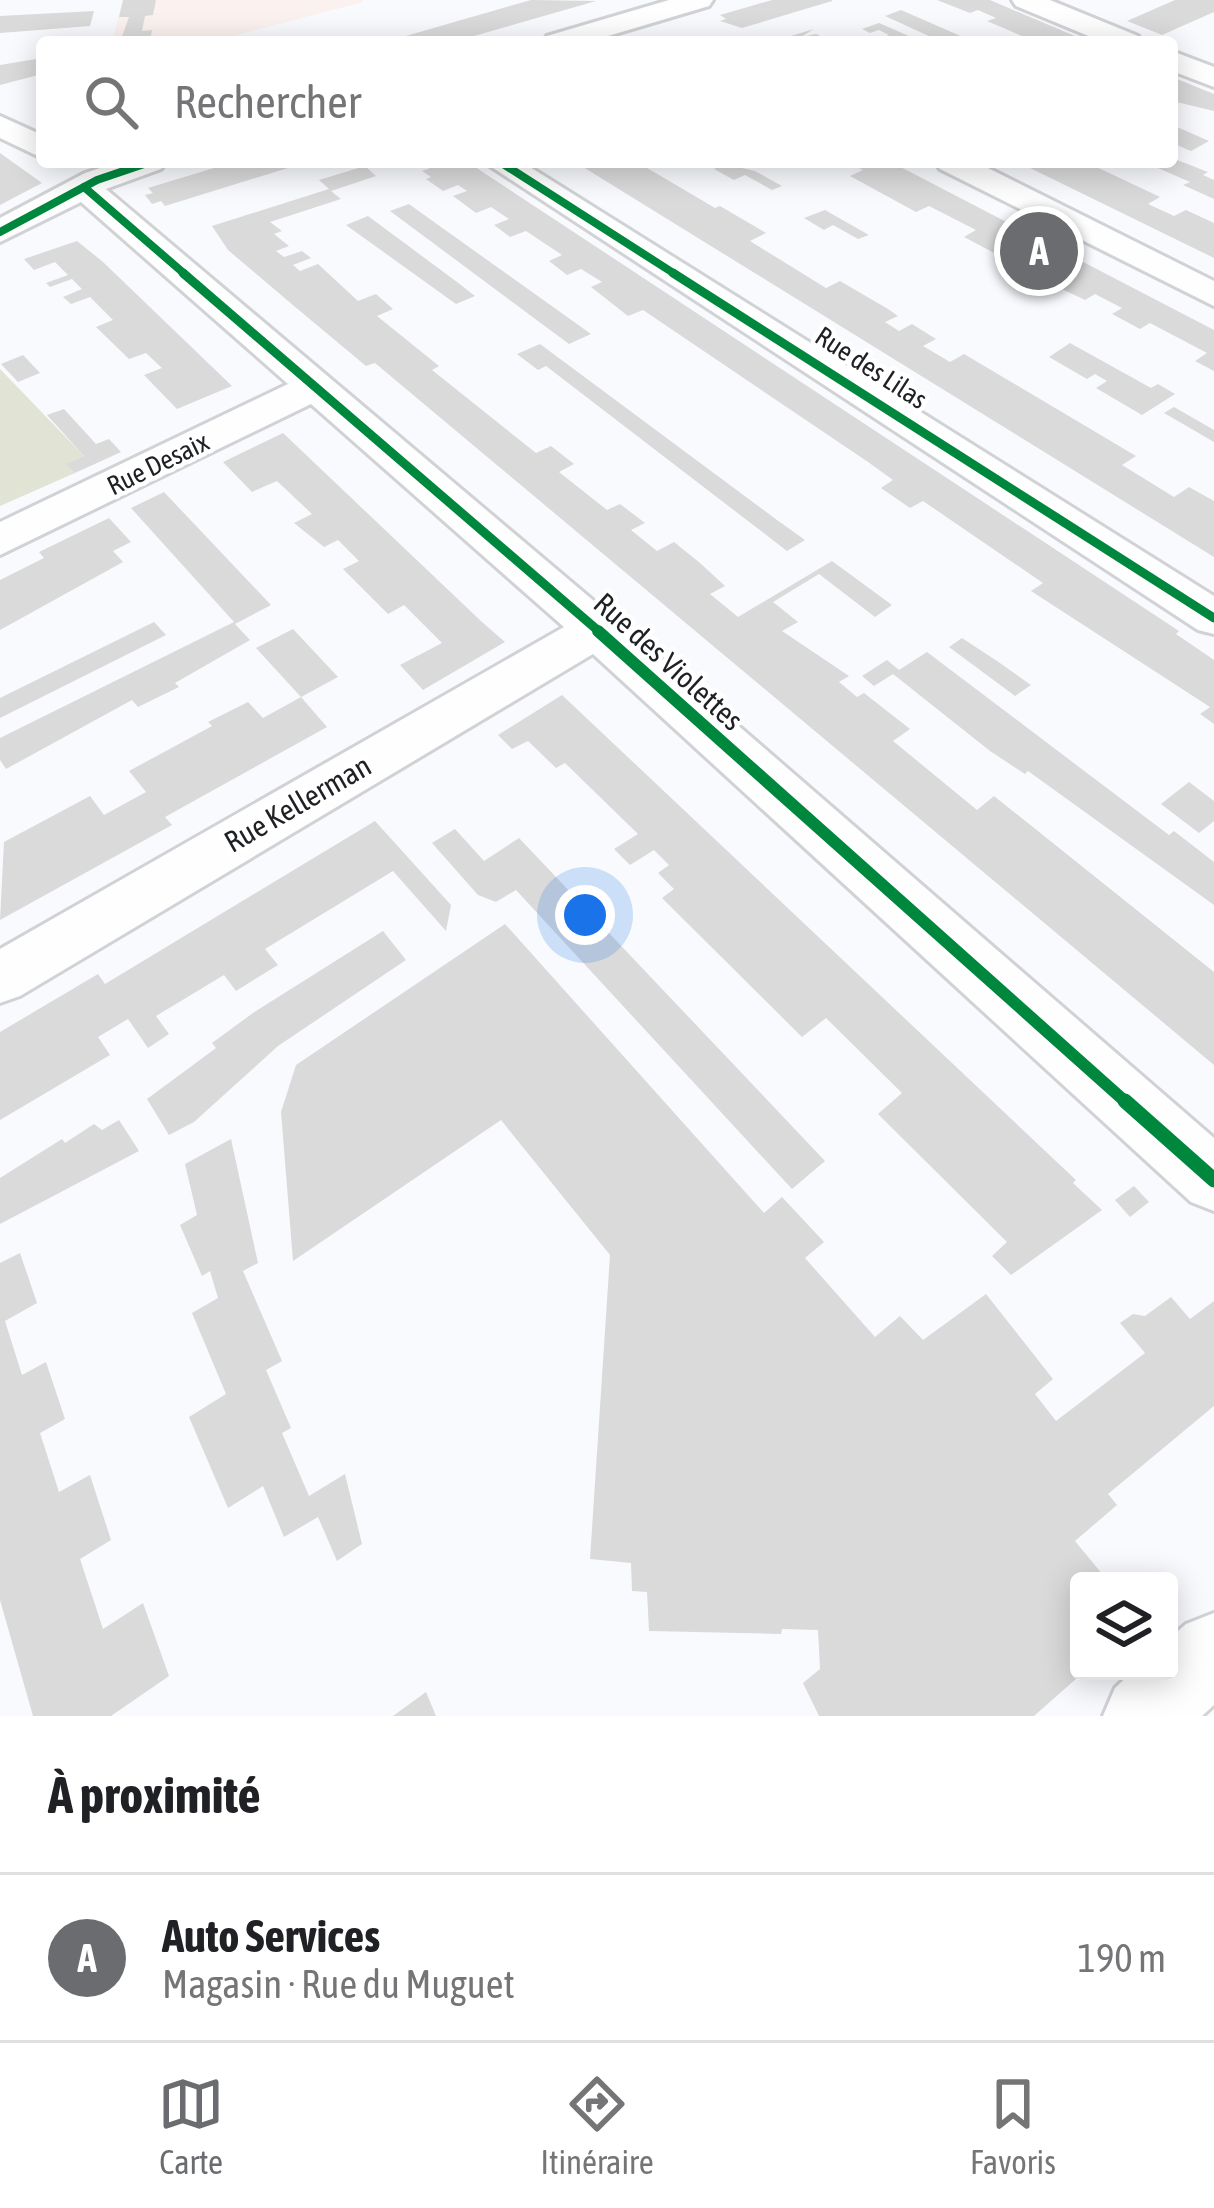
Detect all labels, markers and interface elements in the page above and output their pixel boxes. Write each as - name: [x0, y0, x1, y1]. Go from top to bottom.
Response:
- search box: [36, 36, 1178, 168]
- icon: search: [78, 69, 144, 135]
- text: Rechercher: [174, 76, 361, 128]
- pin: A: [1000, 206, 1078, 296]
- street label: Rue des Lilas: [810, 320, 933, 415]
- street label: Rue Desaix: [102, 426, 214, 501]
- street label: Rue des Violettes: [587, 586, 750, 737]
- street label: Rue Kellerman: [218, 748, 377, 859]
- your location: [555, 885, 615, 945]
- map controls: [1070, 1572, 1178, 1680]
- button: layers: [1070, 1572, 1178, 1680]
- text: À proximité: [48, 1765, 261, 1824]
- text: Auto Services: [162, 1910, 380, 1962]
- text: A: [77, 1936, 97, 1980]
- text: 190 m: [1078, 1936, 1166, 1980]
- text: Magasin · Rue du Muguet: [162, 1962, 515, 2006]
- tab: Carte: [158, 2071, 224, 2181]
- tab: Itinéraire: [541, 2071, 654, 2181]
- tab: Favoris: [970, 2071, 1056, 2181]

